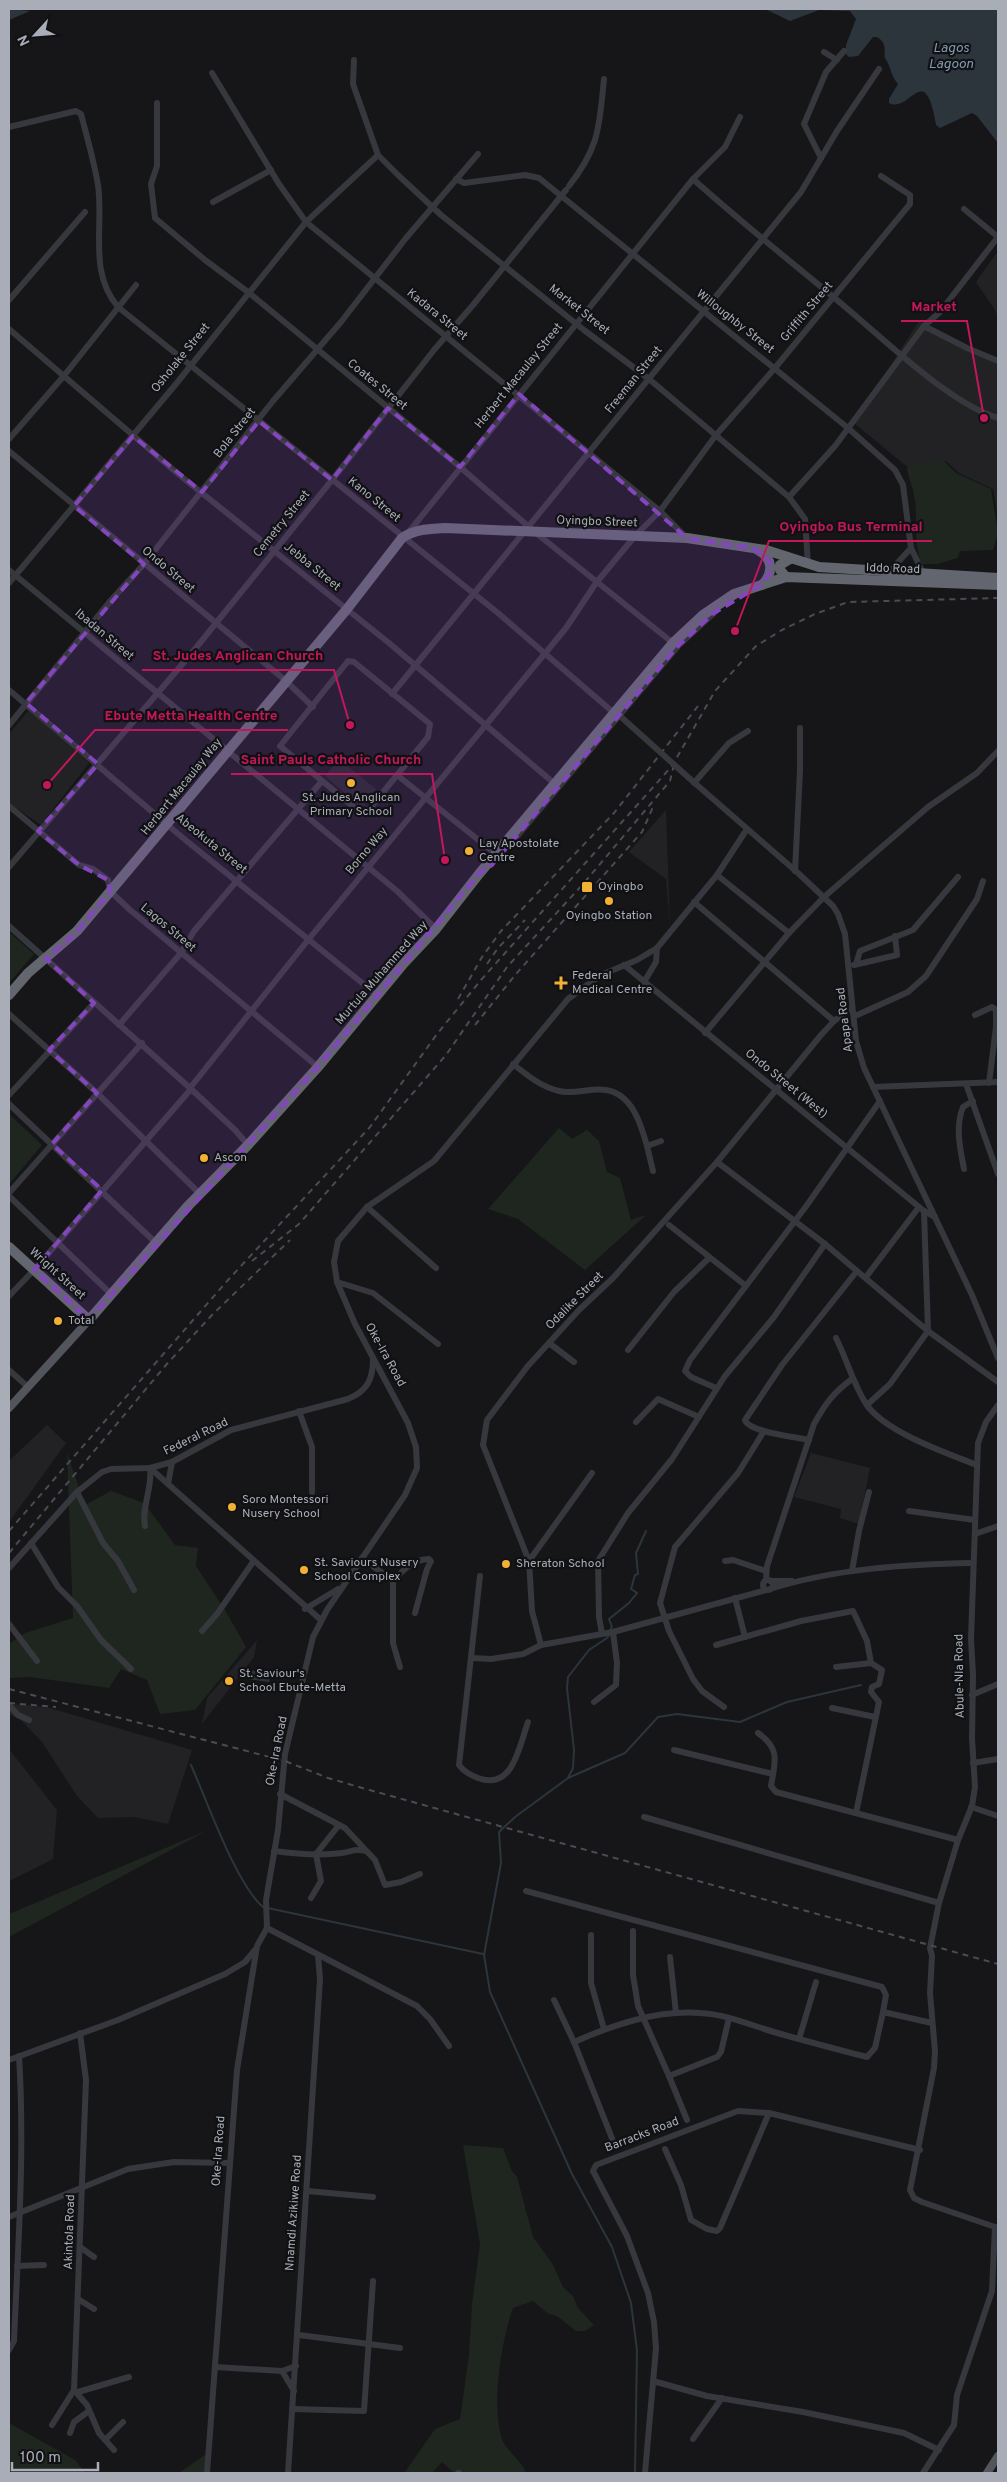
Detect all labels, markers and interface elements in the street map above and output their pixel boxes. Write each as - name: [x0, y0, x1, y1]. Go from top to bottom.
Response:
- north arrow: [10, 10, 60, 60]
- text: N: [15, 32, 35, 48]
- water label: Lagos Lagoon: [929, 40, 974, 73]
- street label: Griffith Street: [777, 279, 837, 345]
- street label: Market Street: [545, 281, 613, 339]
- street label: Kadara Street: [403, 285, 471, 345]
- street label: Willoughby Street: [693, 286, 777, 358]
- callout: Market: [901, 292, 967, 321]
- text: Market: [911, 299, 957, 316]
- street label: Osholake Street: [148, 320, 214, 396]
- street label: Herbert Macaulay Street: [471, 320, 567, 432]
- street label: Freeman Street: [602, 343, 666, 417]
- street label: Coates Street: [344, 356, 410, 414]
- street label: Bola Street: [210, 404, 260, 462]
- street label: Kano Street: [344, 474, 404, 526]
- street label: Cemetry Street: [250, 487, 314, 561]
- callout: Oyingbo Bus Terminal: [769, 512, 932, 541]
- street label: Oyingbo Street: [556, 513, 638, 531]
- text: Oyingbo Bus Terminal: [779, 519, 923, 536]
- street label: Jebba Street: [280, 539, 344, 595]
- street label: Ondo Street: [138, 543, 198, 597]
- street label: Iddo Road: [866, 560, 920, 578]
- street label: Ibadan Street: [71, 606, 137, 664]
- callout: St. Judes Anglican Church: [142, 641, 334, 670]
- text: St. Judes Anglican Church: [153, 648, 323, 665]
- callout: Ebute Metta Health Centre: [95, 701, 288, 730]
- text: Ebute Metta Health Centre: [105, 708, 278, 725]
- street label: Herbert Macaulay Way: [138, 735, 226, 839]
- callout: Saint Pauls Catholic Church: [231, 745, 432, 774]
- text: Saint Pauls Catholic Church: [241, 752, 421, 769]
- marker: St. Judes Anglican Primary School: [345, 777, 357, 789]
- place label: St. Judes Anglican Primary School: [302, 790, 400, 820]
- street label: Abeokuta Street: [172, 810, 250, 878]
- street label: Borno Way: [342, 824, 392, 878]
- place label: Lay Apostolate Centre: [479, 836, 559, 866]
- marker: Lay Apostolate Centre: [463, 845, 475, 857]
- place label: Oyingbo: [598, 879, 644, 895]
- marker: Oyingbo: [580, 880, 594, 894]
- marker: Oyingbo Station: [603, 895, 615, 907]
- street label: Lagos Street: [137, 900, 199, 956]
- place label: Oyingbo Station: [566, 908, 652, 924]
- street label: Murtula Muhammed Way: [332, 917, 432, 1029]
- place label: Federal Medical Centre: [572, 968, 652, 998]
- marker: Federal Medical Centre: [554, 976, 568, 990]
- street label: Apapa Road: [833, 987, 857, 1053]
- street label: Ondo Street (West): [741, 1046, 831, 1122]
- place label: Ascon: [214, 1150, 247, 1166]
- marker: Ascon: [198, 1152, 210, 1164]
- street label: Wright Street: [25, 1244, 89, 1304]
- street label: Odalike Street: [542, 1268, 608, 1334]
- place label: Total: [68, 1313, 94, 1329]
- marker: Total: [52, 1315, 64, 1327]
- street label: Oke-Ira Road: [361, 1320, 409, 1390]
- street label: Federal Road: [161, 1414, 231, 1460]
- place label: Soro Montessori Nusery School: [242, 1492, 329, 1522]
- marker: Soro Montessori Nusery School: [226, 1501, 238, 1513]
- place label: St. Saviours Nusery School Complex: [314, 1555, 419, 1585]
- place label: Sheraton School: [516, 1556, 605, 1572]
- marker: Sheraton School: [500, 1558, 512, 1570]
- marker: St. Saviours Nusery School Complex: [298, 1564, 310, 1576]
- street label: Abule-Nla Road: [951, 1634, 969, 1718]
- place label: St. Saviour's School Ebute-Metta: [239, 1666, 346, 1696]
- marker: St. Saviour's School Ebute-Metta: [223, 1675, 235, 1687]
- street label: Oke-Ira Road: [262, 1715, 292, 1787]
- street label: Barracks Road: [603, 2113, 681, 2157]
- street label: Oke-Ira Road: [209, 2115, 229, 2187]
- street label: Nnamdi Azikiwe Road: [282, 2154, 306, 2272]
- street label: Akintola Road: [61, 2194, 79, 2270]
- scale bar: [12, 2440, 99, 2472]
- text: 100 m: [20, 2449, 61, 2468]

